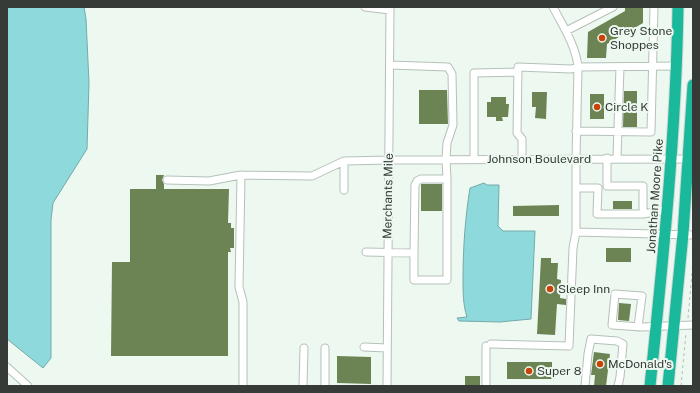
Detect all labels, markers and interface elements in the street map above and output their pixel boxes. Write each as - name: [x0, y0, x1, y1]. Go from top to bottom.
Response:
- place label: Grey Stone Shoppes: [610, 24, 672, 52]
- marker: Grey Stone Shoppes: [597, 33, 607, 43]
- place label: Circle K: [605, 100, 649, 114]
- marker: Circle K: [592, 102, 602, 112]
- street label: Jonathan Moore Pike: [644, 138, 666, 254]
- street label: Johnson Boulevard: [487, 152, 591, 166]
- street label: Merchants Mile: [380, 153, 396, 239]
- place label: Sleep Inn: [558, 282, 610, 296]
- marker: Sleep Inn: [545, 284, 555, 294]
- place label: McDonald's: [608, 357, 672, 371]
- marker: McDonald's: [595, 359, 605, 369]
- place label: Super 8: [537, 364, 582, 378]
- marker: Super 8: [524, 366, 534, 376]

